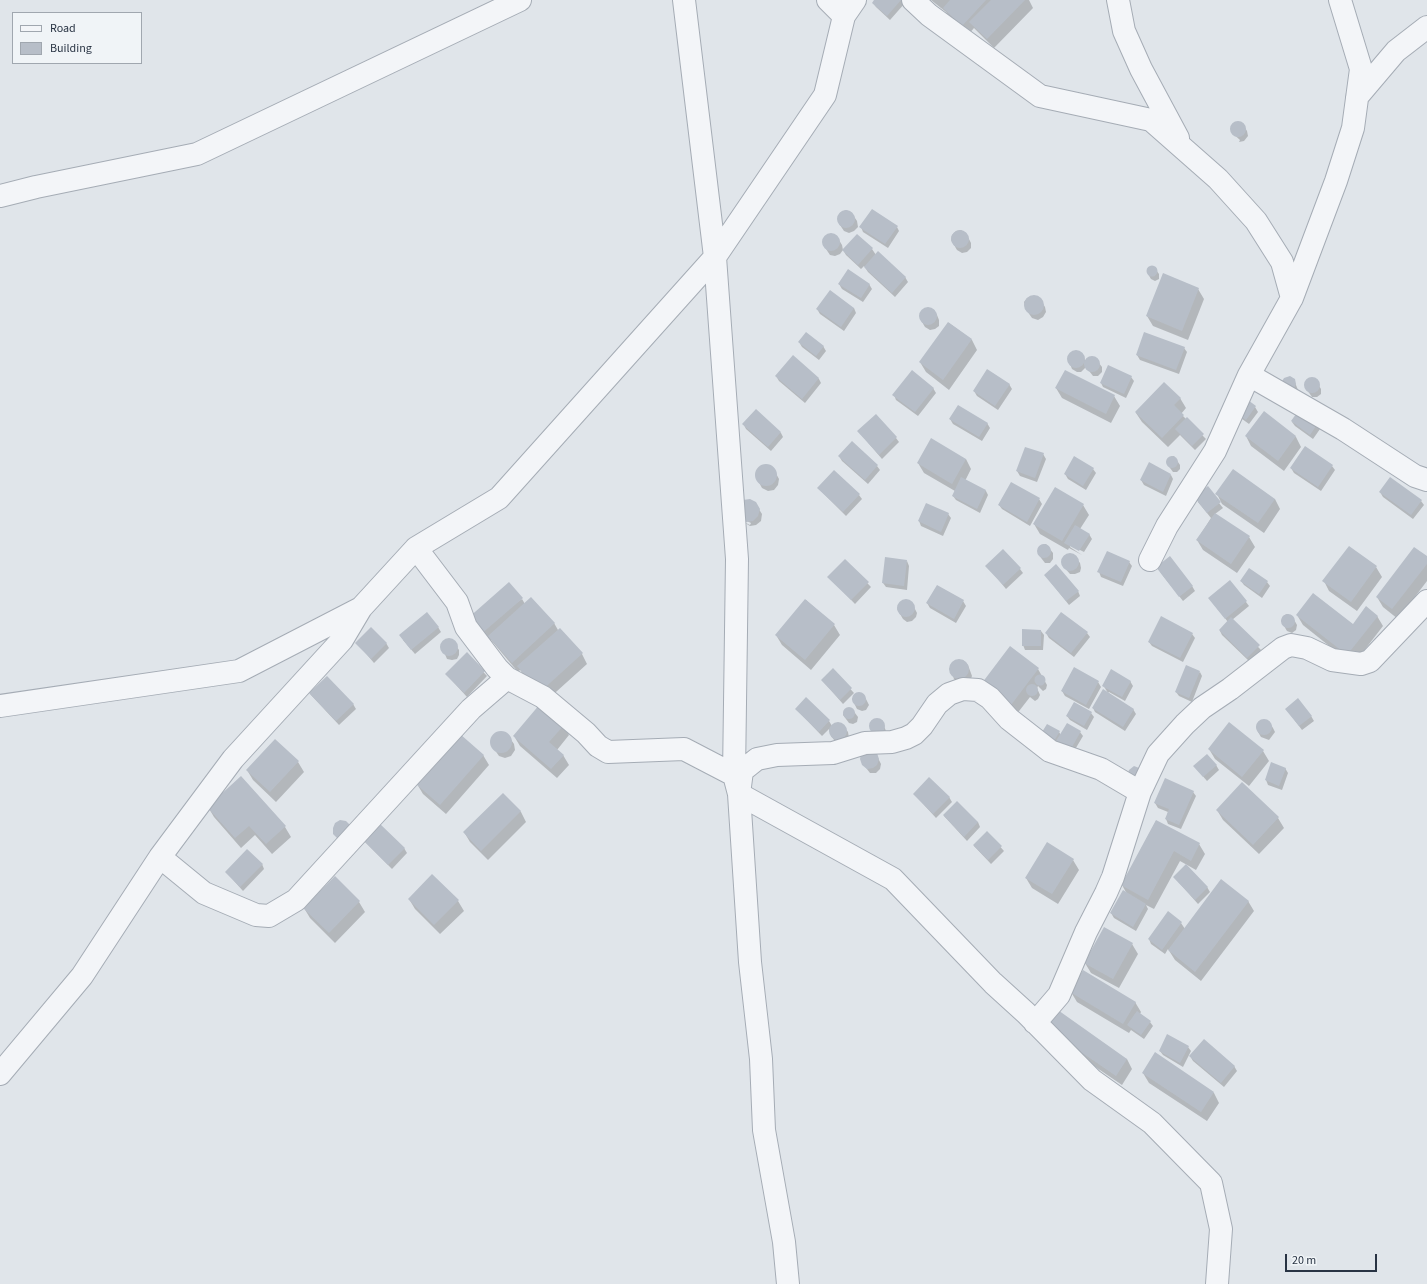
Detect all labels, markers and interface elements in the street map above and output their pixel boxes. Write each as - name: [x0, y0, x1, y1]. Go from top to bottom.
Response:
- legend: [12, 12, 142, 64]
- text: Road: [50, 20, 76, 37]
- text: Building: [50, 40, 92, 57]
- scale bar: [1287, 1246, 1379, 1272]
- text: 20 m: [1292, 1252, 1316, 1269]

